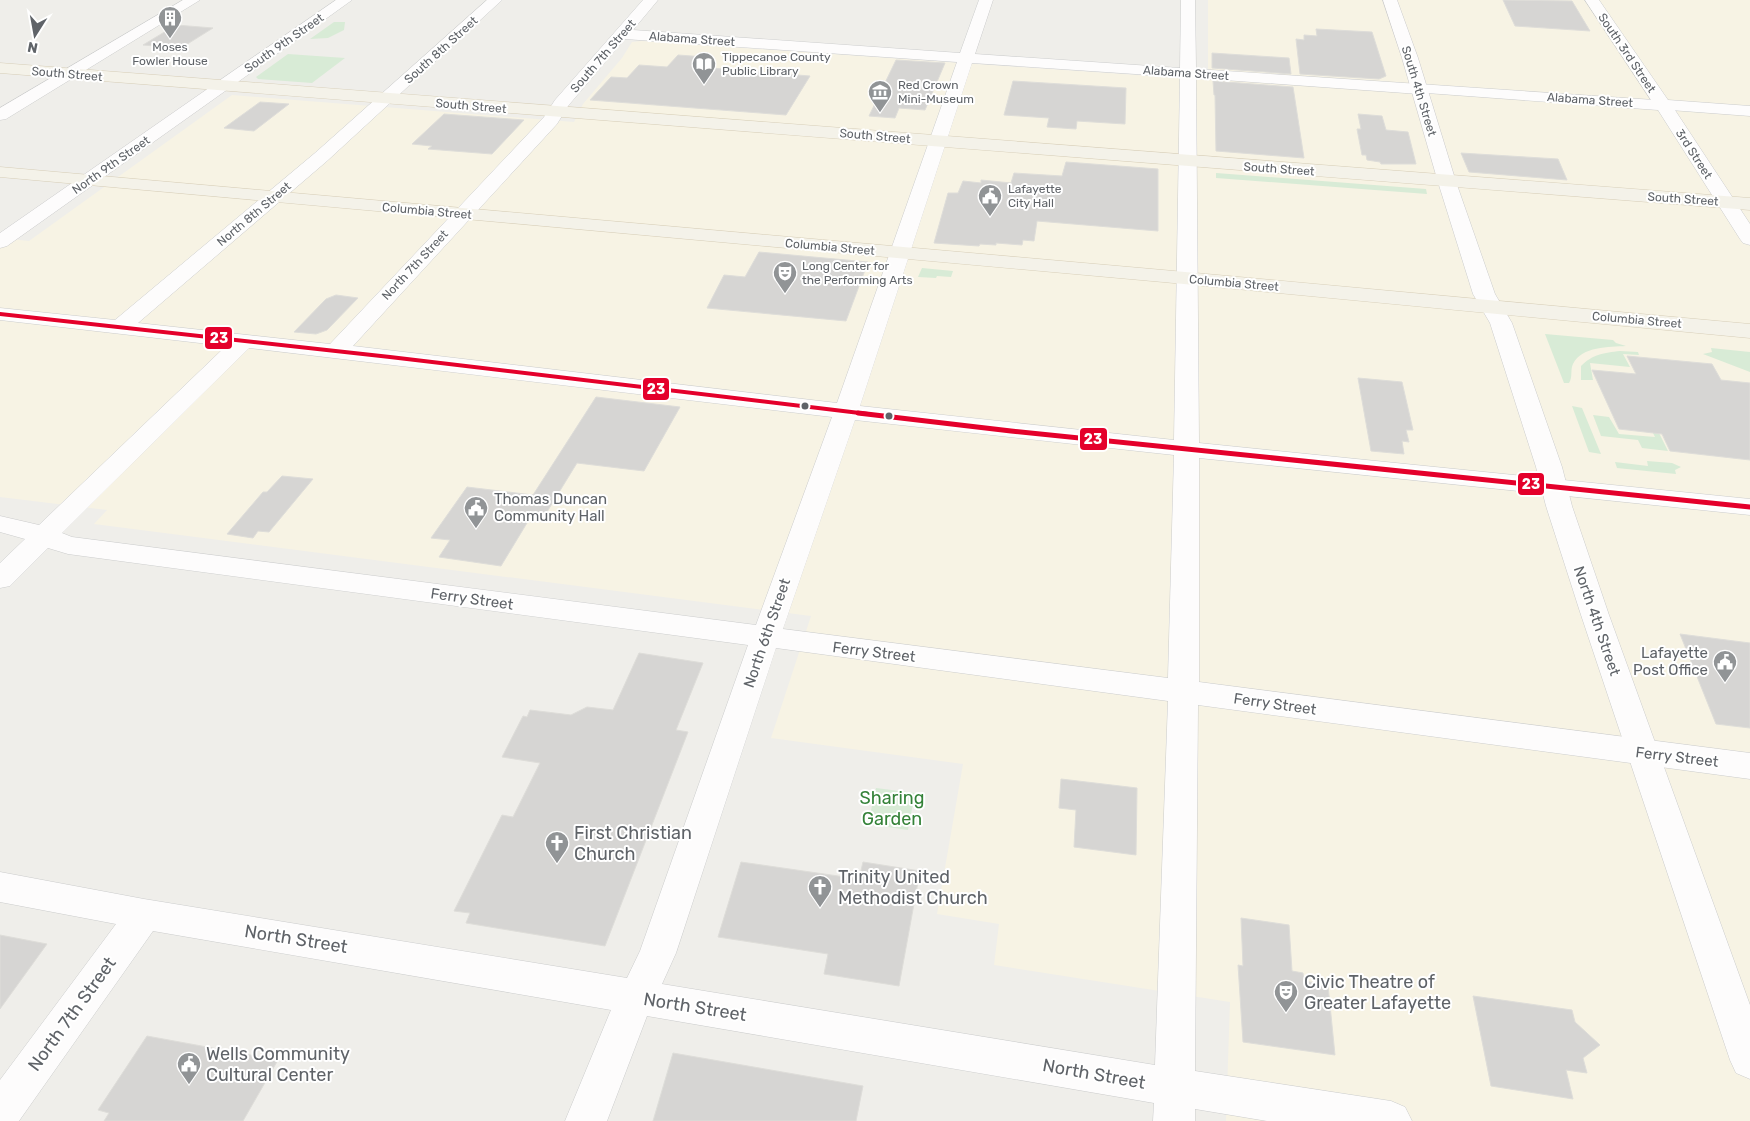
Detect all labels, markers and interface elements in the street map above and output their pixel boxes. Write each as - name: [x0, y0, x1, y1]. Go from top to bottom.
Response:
- building icon: Moses Fowler House: [157, 5, 183, 39]
- north arrow: [10, 10, 60, 60]
- street label: South 9th Street: [242, 10, 326, 75]
- street label: South 3rd Street: [1595, 11, 1659, 96]
- street label: South 8th Street: [401, 13, 481, 87]
- street label: South 7th Street: [567, 16, 639, 95]
- street label: Alabama Street: [648, 29, 736, 49]
- text: N: [26, 38, 39, 57]
- place label: Moses Fowler House: [132, 40, 208, 68]
- street label: South 4th Street: [1399, 44, 1439, 138]
- place label: Tippecanoe County Public Library: [722, 50, 831, 78]
- library icon: Tippecanoe County Public Library: [691, 51, 717, 85]
- street label: Alabama Street: [1142, 63, 1230, 83]
- street label: South Street: [31, 64, 103, 84]
- place label: Red Crown Mini-Museum: [898, 78, 974, 106]
- museum icon: Red Crown Mini-Museum: [867, 79, 893, 113]
- street label: Alabama Street: [1546, 90, 1634, 110]
- street label: South Street: [435, 96, 507, 116]
- street label: South Street: [839, 126, 911, 146]
- street label: 3rd Street: [1673, 127, 1715, 182]
- street label: North 9th Street: [70, 133, 153, 197]
- street label: South Street: [1243, 160, 1315, 178]
- street label: North 8th Street: [214, 179, 294, 249]
- place label: Lafayette City Hall: [1008, 182, 1062, 210]
- public building icon: Lafayette City Hall: [977, 183, 1003, 217]
- street label: South Street: [1647, 190, 1719, 208]
- street label: Columbia Street: [382, 200, 473, 222]
- street label: North 7th Street: [379, 227, 451, 303]
- street label: Columbia Street: [785, 236, 876, 258]
- place label: Long Center for the Performing Arts: [802, 259, 913, 287]
- theatre icon: Long Center for the Performing Arts: [772, 260, 798, 294]
- street label: Columbia Street: [1189, 272, 1280, 294]
- street label: Columbia Street: [1592, 309, 1683, 331]
- line badge: 23: [204, 326, 233, 350]
- text: 23: [210, 330, 228, 347]
- line badge: 23: [642, 377, 670, 401]
- text: 23: [647, 381, 665, 398]
- unlabelled marker: [800, 401, 810, 411]
- unlabelled marker: [884, 411, 894, 421]
- line badge: 23: [1079, 427, 1108, 451]
- text: 23: [1084, 431, 1102, 448]
- line badge: 23: [1517, 472, 1545, 496]
- text: 23: [1522, 476, 1540, 493]
- place label: Thomas Duncan Community Hall: [494, 490, 607, 525]
- public building icon: Thomas Duncan Community Hall: [463, 495, 489, 529]
- street label: North 4th Street: [1570, 564, 1624, 678]
- street label: North 6th Street: [740, 576, 794, 690]
- street label: Ferry Street: [429, 584, 515, 614]
- street label: Ferry Street: [832, 638, 917, 666]
- place label: Lafayette Post Office: [1633, 644, 1708, 679]
- public building icon: Lafayette Post Office: [1712, 649, 1738, 683]
- street label: Ferry Street: [1232, 689, 1318, 719]
- street label: Ferry Street: [1635, 743, 1720, 771]
- park label: Sharing Garden: [860, 787, 924, 830]
- place label: First Christian Church: [574, 822, 692, 865]
- church icon: First Christian Church: [544, 830, 570, 864]
- place label: Trinity United Methodist Church: [838, 866, 988, 909]
- church icon: Trinity United Methodist Church: [807, 874, 833, 908]
- street label: North Street: [243, 920, 349, 958]
- street label: North 7th Street: [23, 953, 121, 1075]
- place label: Civic Theatre of Greater Lafayette: [1304, 971, 1451, 1014]
- theatre icon: Civic Theatre of Greater Lafayette: [1273, 979, 1299, 1013]
- street label: North Street: [642, 988, 748, 1026]
- place label: Wells Community Cultural Center: [206, 1043, 350, 1086]
- public building icon: Wells Community Cultural Center: [176, 1051, 202, 1085]
- street label: North Street: [1041, 1054, 1147, 1094]

